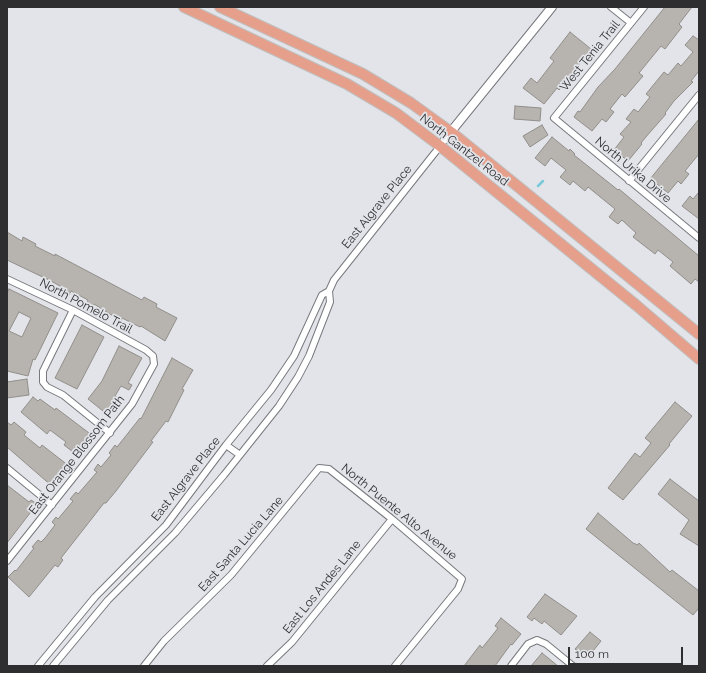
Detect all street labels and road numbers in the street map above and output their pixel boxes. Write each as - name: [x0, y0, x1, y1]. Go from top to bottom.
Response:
- street label: West Tenia Trail: [557, 18, 623, 94]
- street label: North Gantzel Road: [417, 111, 511, 189]
- street label: North Urika Drive: [592, 134, 674, 206]
- street label: East Algrave Place: [339, 162, 415, 252]
- street label: North Pomelo Trail: [37, 275, 135, 337]
- street label: East Orange Blossom Path: [26, 393, 128, 517]
- street label: East Algrave Place: [149, 434, 223, 524]
- street label: North Puente Alto Avenue: [338, 461, 460, 563]
- street label: East Santa Lucia Lane: [196, 493, 286, 595]
- street label: East Los Andes Lane: [280, 538, 364, 636]

